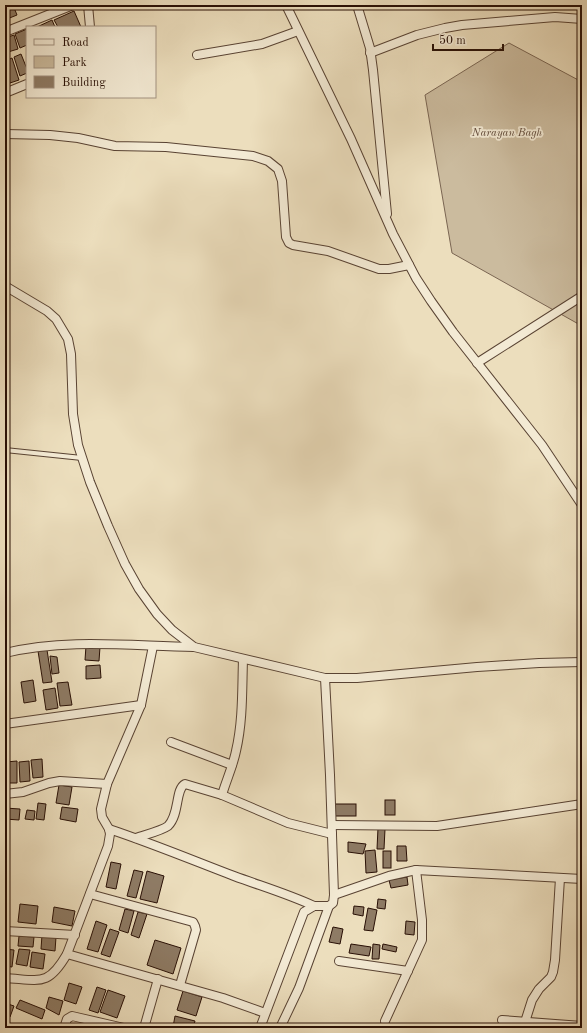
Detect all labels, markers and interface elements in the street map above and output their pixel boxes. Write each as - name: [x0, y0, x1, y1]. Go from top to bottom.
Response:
- legend: [26, 26, 156, 98]
- scale bar: [433, 26, 503, 52]
- text: 50 m: [439, 34, 466, 47]
- text: Road: [62, 37, 89, 49]
- text: Park: [62, 57, 87, 69]
- text: Building: [62, 77, 106, 89]
- park label: Narayan Bagh: [471, 128, 543, 139]

